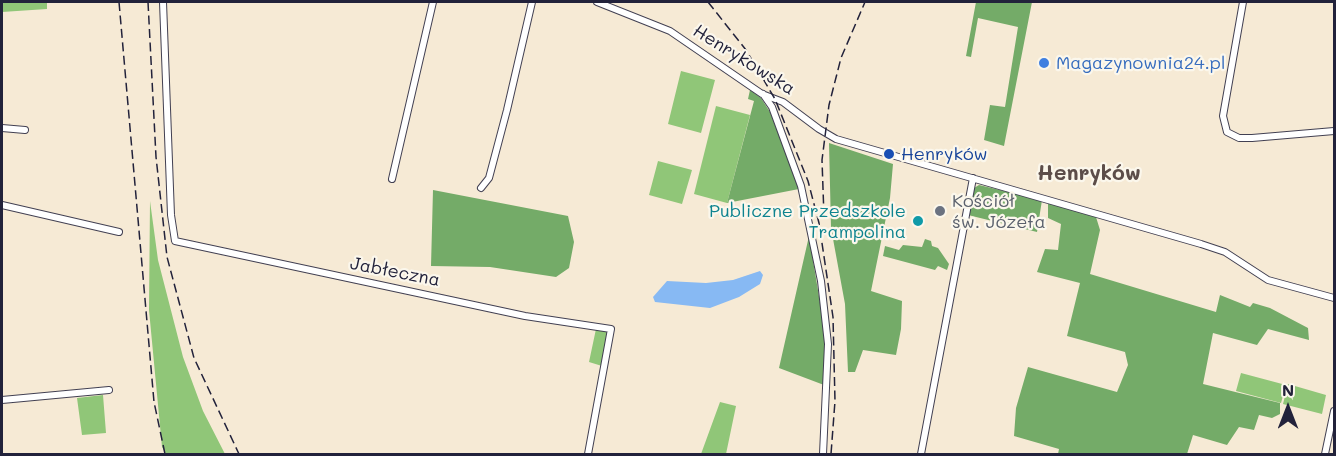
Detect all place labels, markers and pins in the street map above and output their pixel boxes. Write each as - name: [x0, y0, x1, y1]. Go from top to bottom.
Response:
- place label: Magazynownia24.pl: [1056, 52, 1225, 74]
- marker: Magazynownia24.pl: [1037, 56, 1051, 70]
- place label: Henryków: [901, 143, 988, 165]
- marker: Henryków: [882, 147, 896, 161]
- place label: Kościół św. Józefa: [952, 190, 1046, 232]
- place label: Publiczne Przedszkole Trampolina: [709, 200, 906, 242]
- marker: Kościół św. Józefa: [933, 204, 947, 218]
- marker: Publiczne Przedszkole Trampolina: [911, 214, 925, 228]

